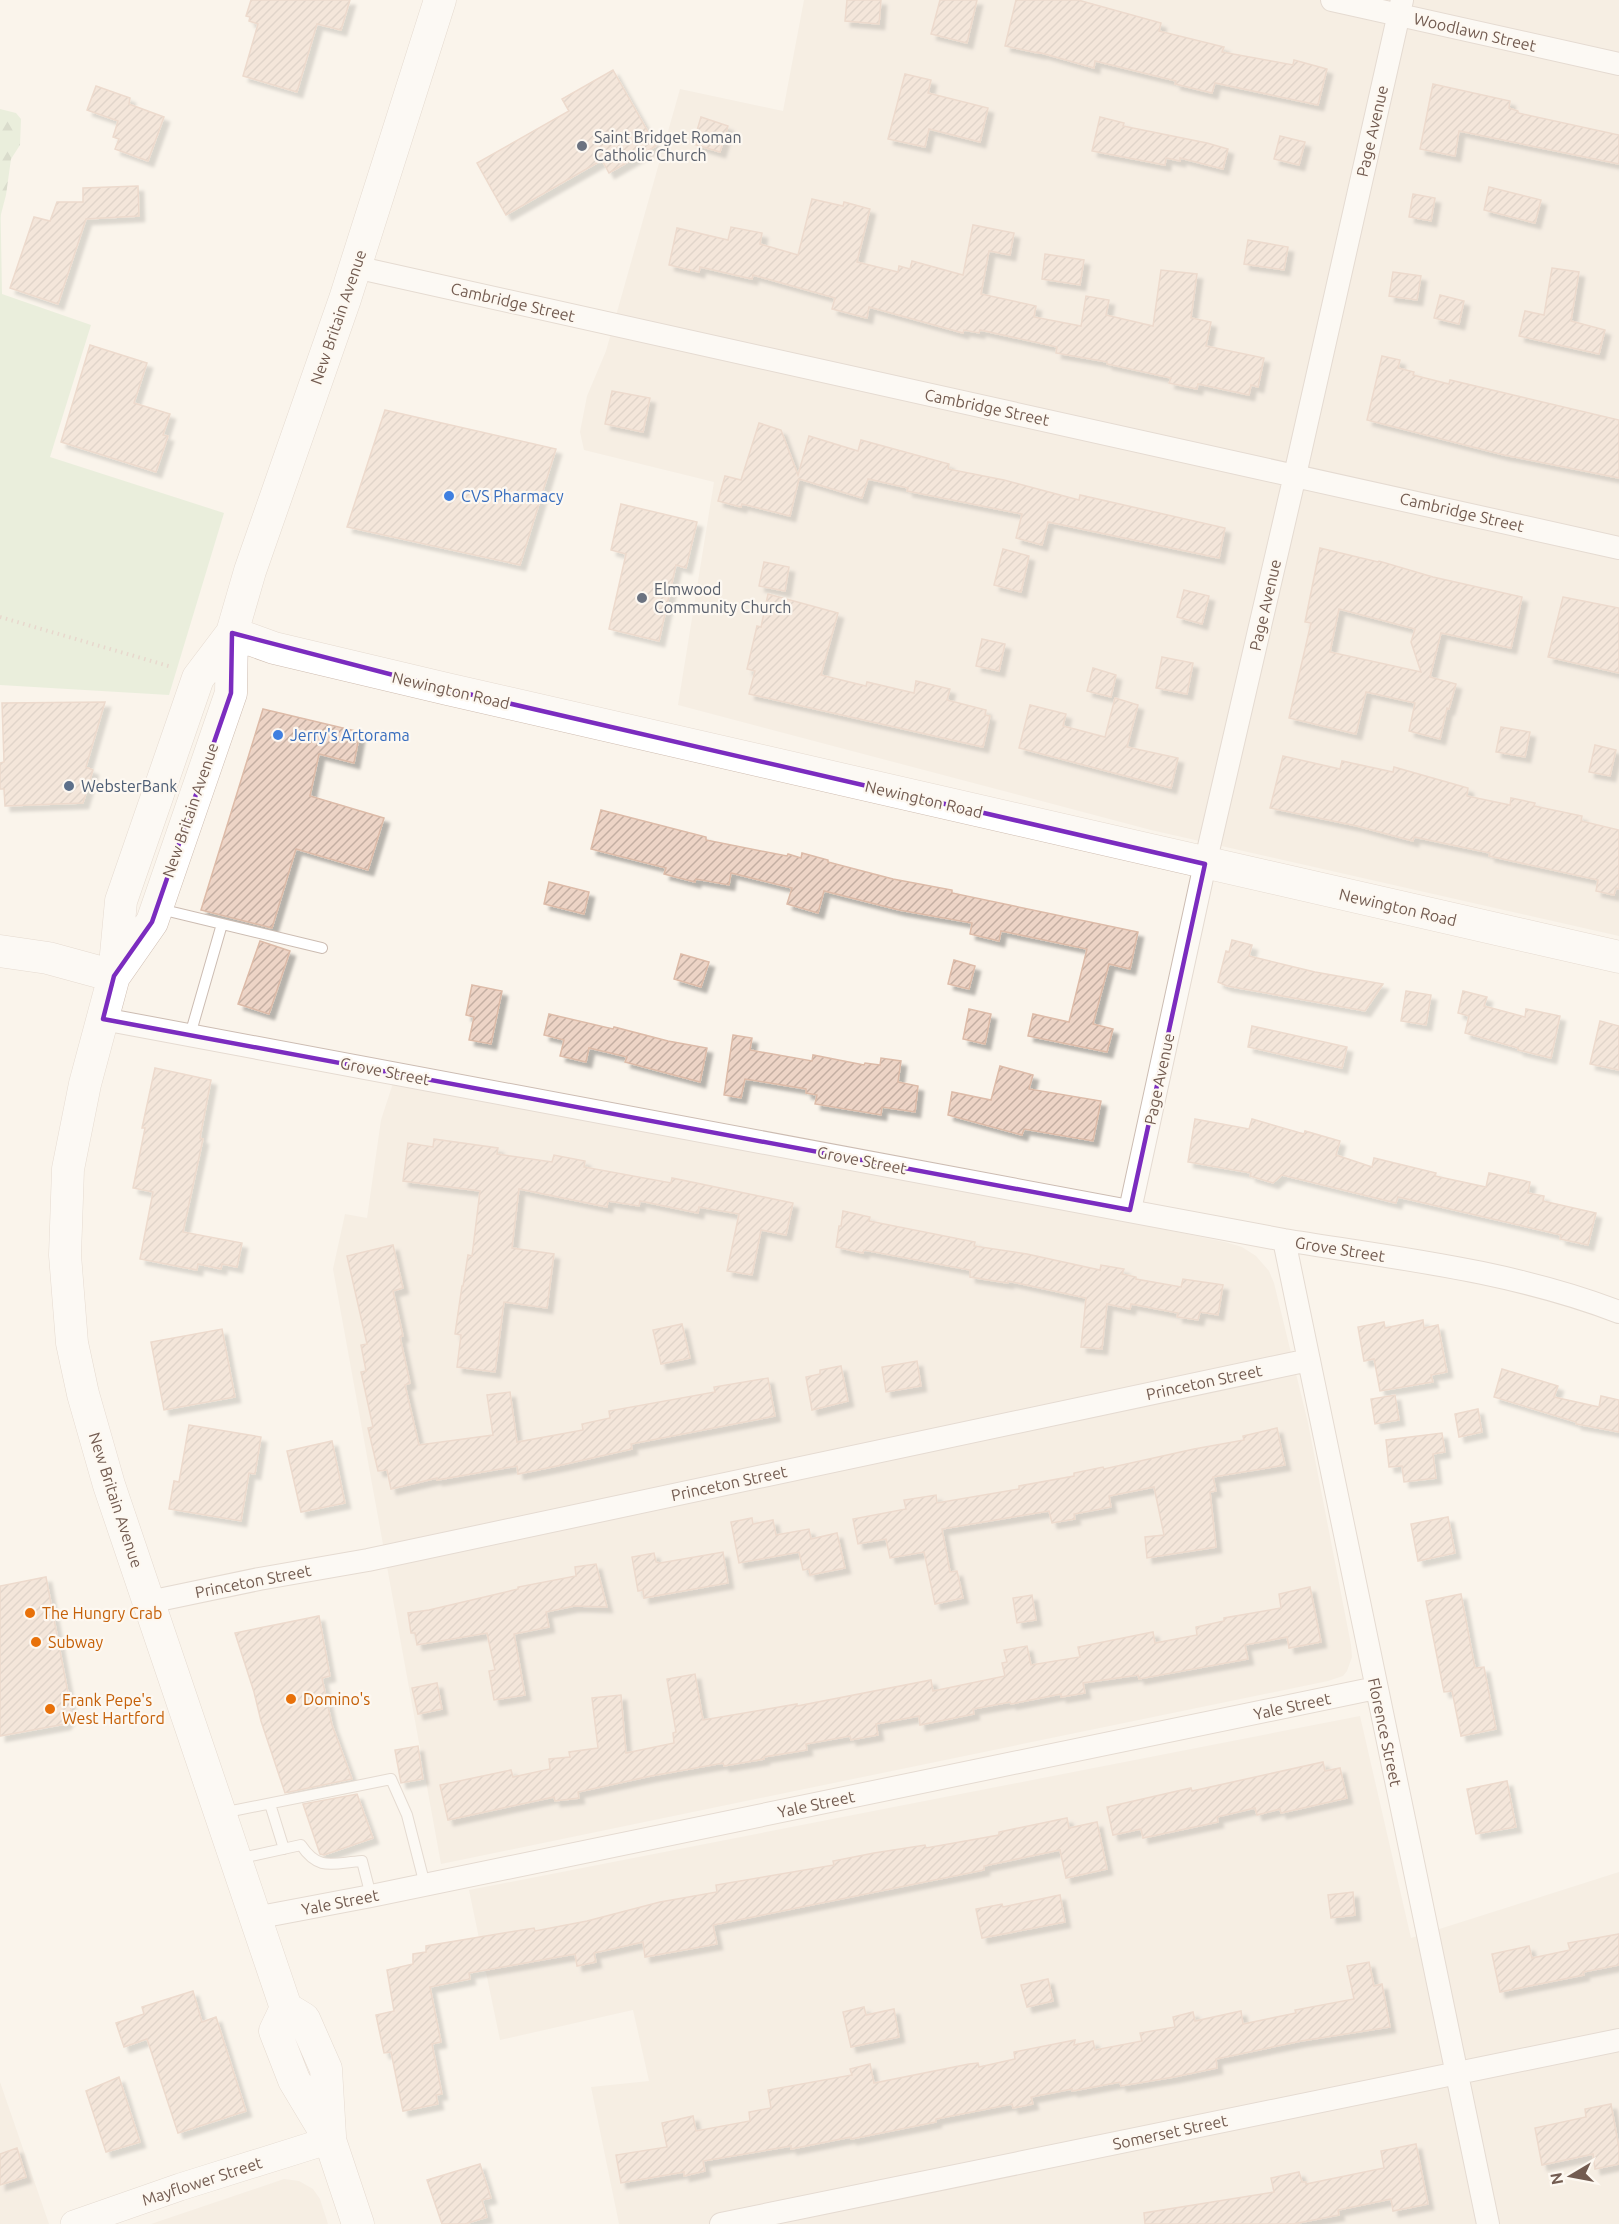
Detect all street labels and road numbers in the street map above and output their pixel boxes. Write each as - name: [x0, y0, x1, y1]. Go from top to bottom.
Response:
- street label: Woodlawn Street: [1412, 9, 1539, 55]
- street label: Page Avenue: [1353, 84, 1391, 178]
- street label: New Britain Avenue: [306, 247, 370, 387]
- street label: Cambridge Street: [449, 279, 578, 325]
- street label: Cambridge Street: [923, 385, 1052, 429]
- street label: Cambridge Street: [1398, 489, 1527, 535]
- street label: Page Avenue: [1246, 558, 1284, 652]
- street label: Newington Road: [390, 668, 512, 712]
- street label: New Britain Avenue: [158, 740, 222, 880]
- street label: Newington Road: [863, 777, 985, 821]
- street label: Newington Road: [1337, 885, 1459, 929]
- street label: Page Avenue: [1141, 1032, 1177, 1126]
- street label: Grove Street: [339, 1053, 432, 1089]
- street label: Grove Street: [816, 1142, 909, 1178]
- street label: Grove Street: [1294, 1233, 1387, 1265]
- street label: Princeton Street: [1144, 1361, 1264, 1403]
- street label: New Britain Avenue: [86, 1430, 146, 1570]
- street label: Princeton Street: [669, 1462, 789, 1504]
- street label: Princeton Street: [193, 1561, 313, 1601]
- street label: Florence Street: [1365, 1676, 1405, 1789]
- street label: Yale Street: [1252, 1689, 1333, 1723]
- street label: Yale Street: [776, 1787, 857, 1821]
- street label: Yale Street: [300, 1886, 381, 1918]
- street label: Somerset Street: [1111, 2111, 1230, 2153]
- street label: Mayflower Street: [140, 2153, 265, 2209]

